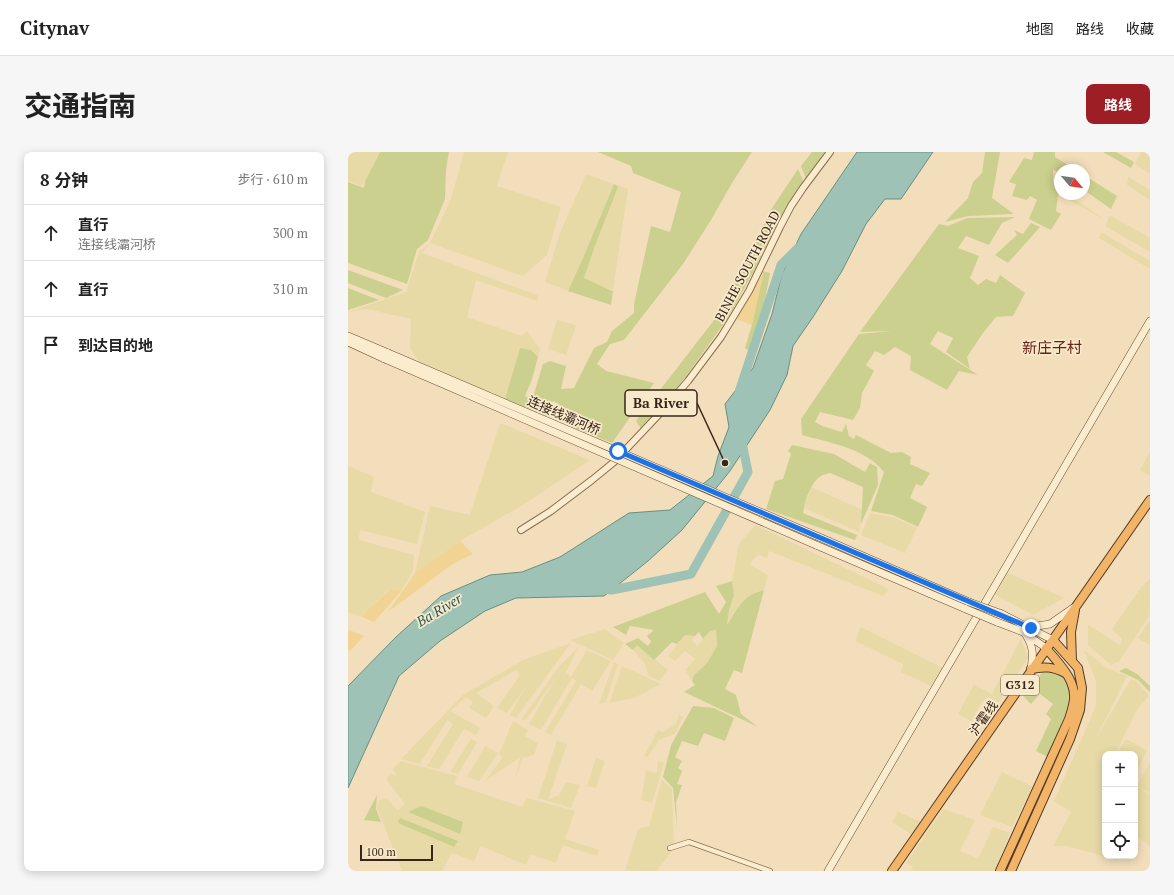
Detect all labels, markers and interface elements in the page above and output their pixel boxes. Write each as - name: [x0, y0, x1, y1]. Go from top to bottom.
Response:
- text: Citynav: [20, 15, 89, 40]
- text: 地图: [1026, 19, 1054, 38]
- text: 路线: [1076, 19, 1104, 38]
- text: 收藏: [1126, 19, 1154, 38]
- button: 路线: [1086, 84, 1150, 124]
- text: 交通指南: [24, 87, 136, 124]
- north arrow: [1054, 164, 1090, 200]
- text: 8 分钟: [40, 168, 88, 191]
- text: 步行 · 610 m: [237, 170, 308, 188]
- street label: BINHE SOUTH ROAD: [710, 207, 784, 325]
- text: 直行: [78, 214, 108, 234]
- icon: ahead: [40, 222, 62, 244]
- text: 300 m: [273, 224, 308, 242]
- text: 连接线灞河桥: [78, 235, 156, 253]
- icon: ahead: [40, 278, 62, 300]
- text: 直行: [78, 279, 108, 299]
- text: 310 m: [273, 280, 308, 298]
- icon: arrive: [40, 334, 62, 356]
- text: 到达目的地: [78, 335, 153, 355]
- district label: 新庄子村: [1022, 337, 1082, 357]
- callout: Ba River: [625, 390, 697, 416]
- street label: 连接线灞河桥: [525, 391, 603, 439]
- text: Ba River: [633, 393, 689, 412]
- route start: [609, 442, 627, 460]
- water label: Ba River: [412, 588, 466, 631]
- route end: [1022, 619, 1040, 637]
- road number: G312: [1001, 675, 1039, 695]
- street label: 沪霍线: [964, 697, 1002, 739]
- map controls: [1102, 751, 1138, 859]
- button: +: [1102, 751, 1138, 787]
- button: −: [1102, 787, 1138, 823]
- button: locate: [1102, 823, 1138, 859]
- scale bar: [360, 843, 433, 862]
- text: 100 m: [366, 845, 396, 859]

